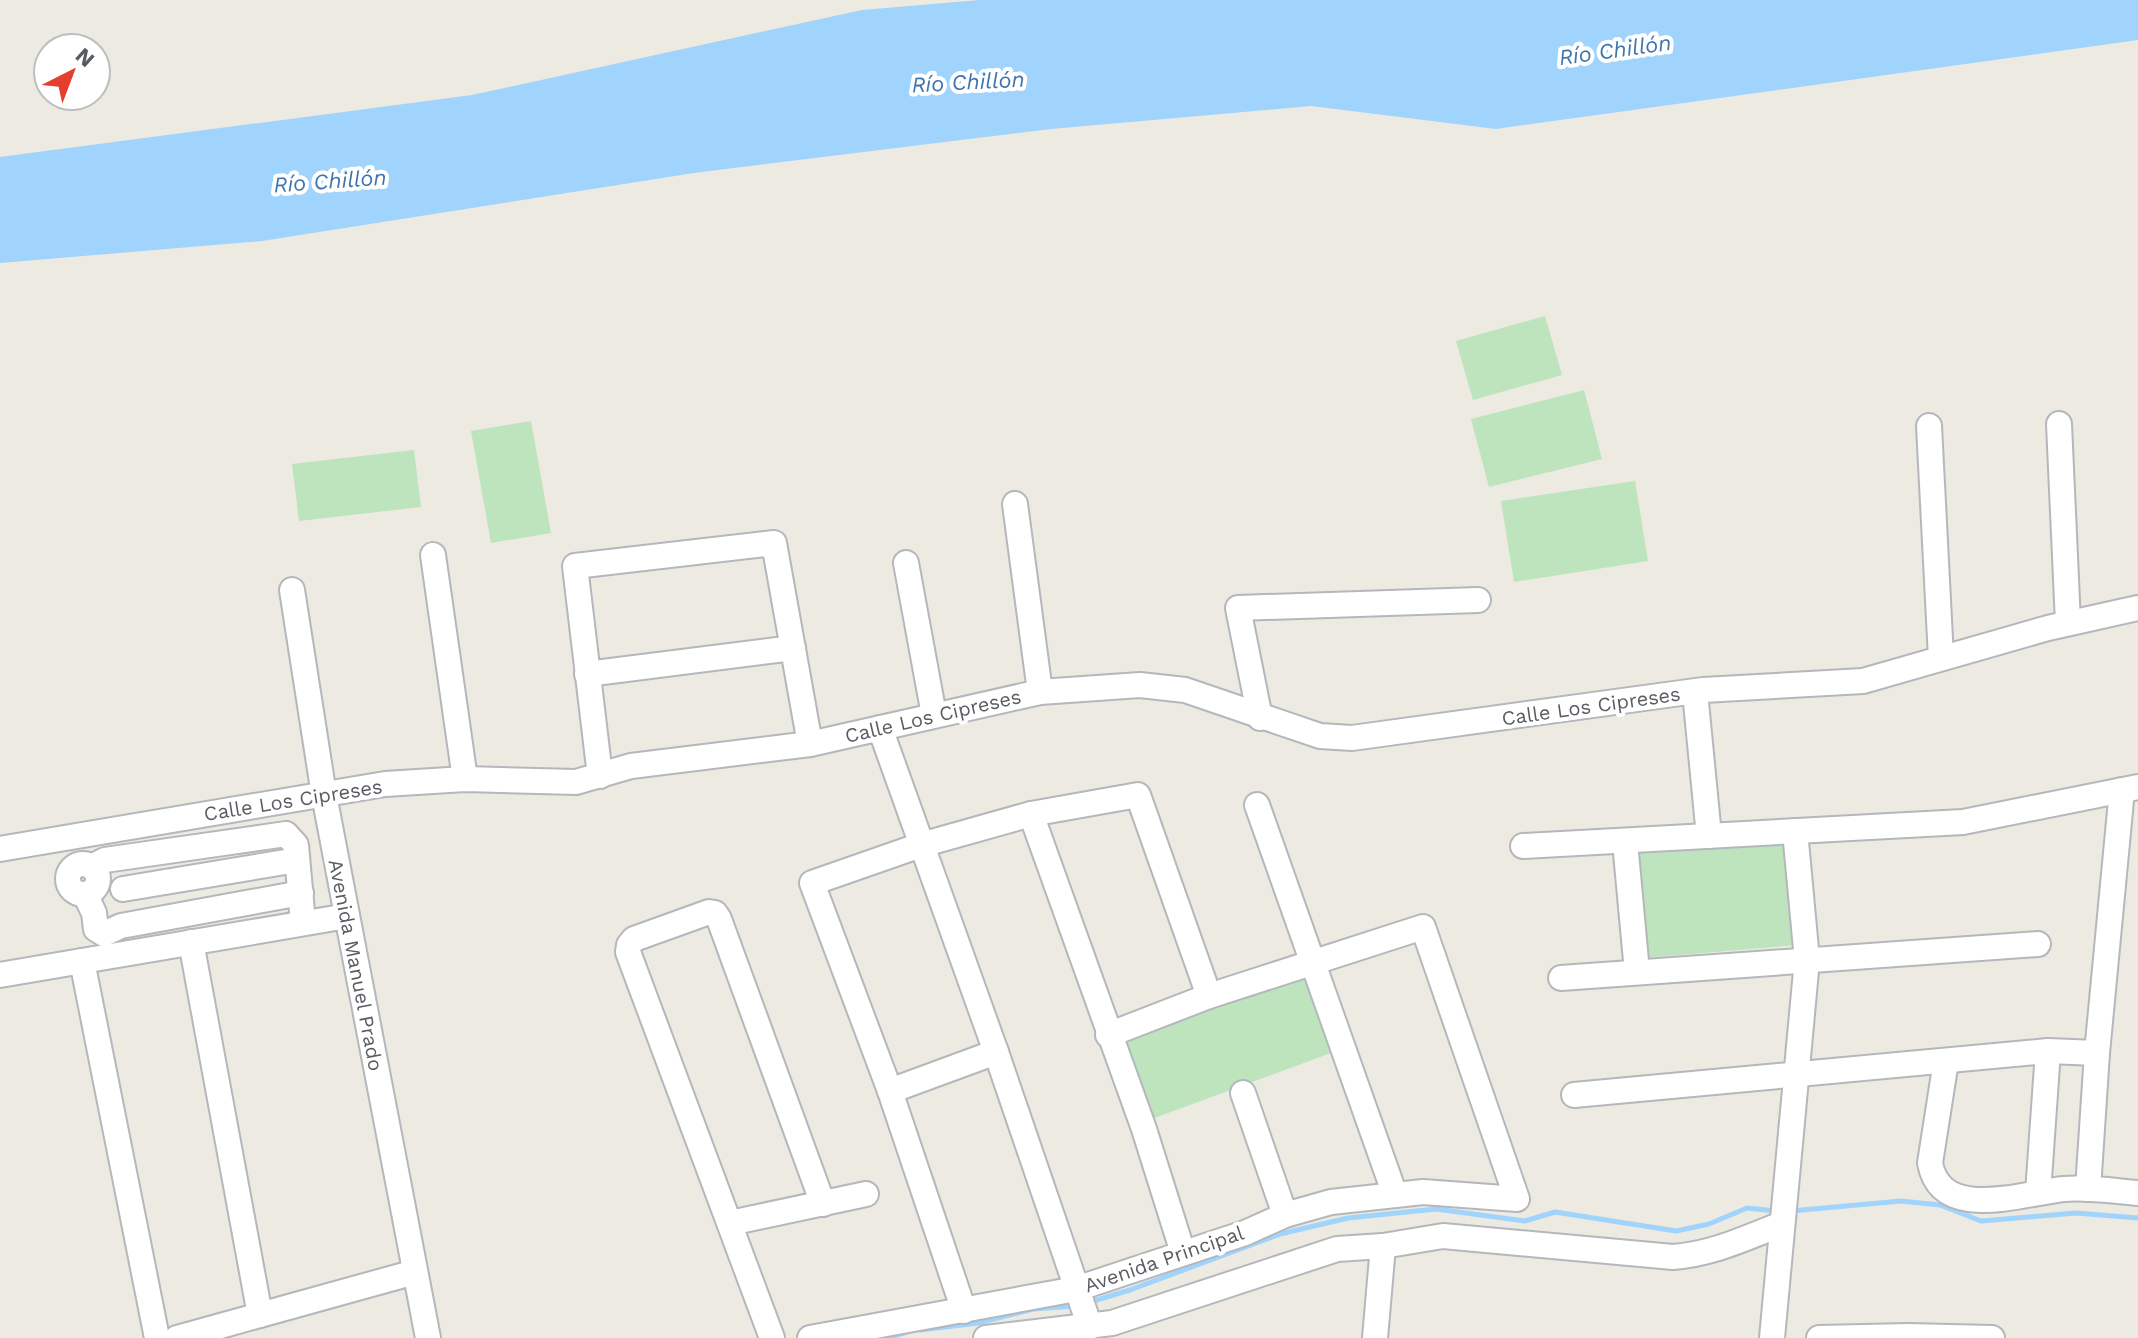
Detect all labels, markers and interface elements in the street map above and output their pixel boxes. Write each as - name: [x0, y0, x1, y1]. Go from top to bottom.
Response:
- water label: Río Chillón: [1557, 30, 1673, 70]
- north arrow: [32, 32, 112, 112]
- text: N: [71, 43, 99, 72]
- water label: Río Chillón: [911, 67, 1025, 97]
- water label: Río Chillón: [273, 165, 387, 197]
- street label: Calle Los Cipreses: [1500, 682, 1682, 730]
- street label: Calle Los Cipreses: [842, 684, 1024, 748]
- street label: Calle Los Cipreses: [202, 774, 384, 826]
- street label: Avenida Manuel Prado: [324, 857, 388, 1073]
- street label: Avenida Principal: [1081, 1220, 1247, 1298]

